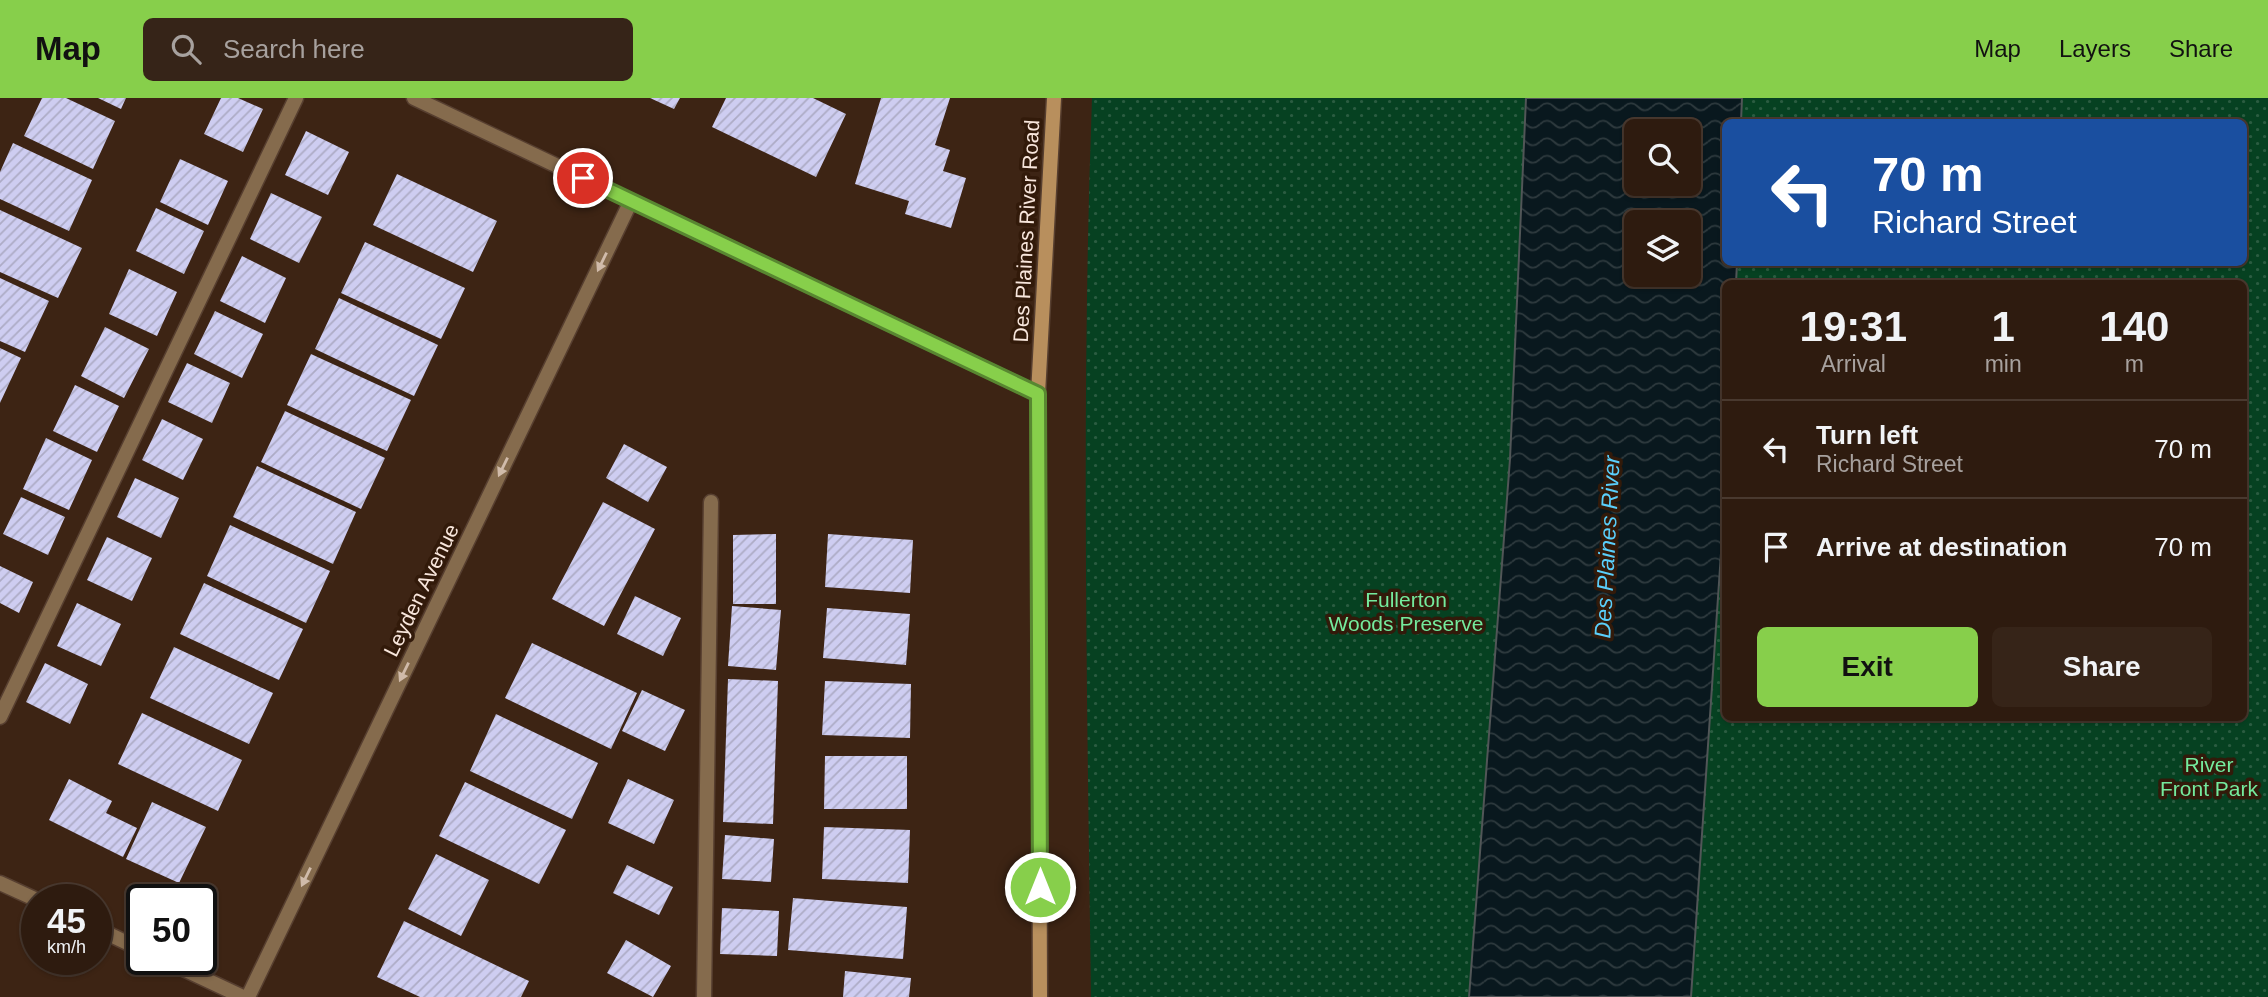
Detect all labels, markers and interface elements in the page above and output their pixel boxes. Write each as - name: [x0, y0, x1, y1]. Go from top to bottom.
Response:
- search box: [143, 18, 633, 81]
- text: Map: [35, 30, 101, 67]
- icon: search: [167, 30, 205, 68]
- text: Search here: [223, 34, 365, 64]
- text: Map: [1974, 35, 2021, 62]
- text: Layers: [2059, 35, 2131, 62]
- text: Share: [2169, 35, 2233, 62]
- street label: Des Plaines River Road: [1009, 119, 1043, 343]
- map controls: [1624, 119, 1701, 287]
- button: search: [1624, 119, 1701, 196]
- icon: left: [1757, 147, 1848, 238]
- text: 70 m: [1872, 147, 1984, 201]
- pin: [553, 148, 613, 208]
- icon: arrive: [564, 159, 602, 197]
- text: Richard Street: [1872, 204, 2077, 240]
- button: layers: [1624, 210, 1701, 287]
- one-way arrow: [596, 252, 607, 272]
- text: 19:31: [1800, 303, 1907, 350]
- text: 1: [1991, 303, 2015, 350]
- text: 140: [2099, 303, 2169, 350]
- text: Arrival: [1821, 351, 1886, 377]
- text: min: [1985, 351, 2022, 377]
- text: m: [2125, 351, 2144, 377]
- text: Turn left: [1816, 420, 1918, 450]
- icon: left: [1757, 430, 1795, 468]
- text: 70 m: [2154, 434, 2212, 464]
- text: Richard Street: [1816, 451, 1963, 477]
- water label: Des Plaines River: [1589, 454, 1625, 639]
- one-way arrow: [497, 457, 509, 477]
- street label: Leyden Avenue: [379, 520, 463, 660]
- icon: arrive: [1757, 528, 1795, 566]
- text: Arrive at destination: [1816, 532, 2067, 562]
- text: 70 m: [2154, 532, 2212, 562]
- park label: Fullerton Woods Preserve: [1329, 588, 1483, 635]
- button: Exit: [1757, 627, 1978, 707]
- button: Share: [1992, 627, 2212, 707]
- one-way arrow: [399, 662, 410, 682]
- park label: River Front Park: [2160, 753, 2259, 800]
- position arrow: [1003, 850, 1077, 924]
- one-way arrow: [300, 867, 311, 887]
- speed limit sign: 50: [126, 884, 217, 975]
- text: 45: [47, 901, 86, 940]
- text: km/h: [47, 937, 86, 957]

